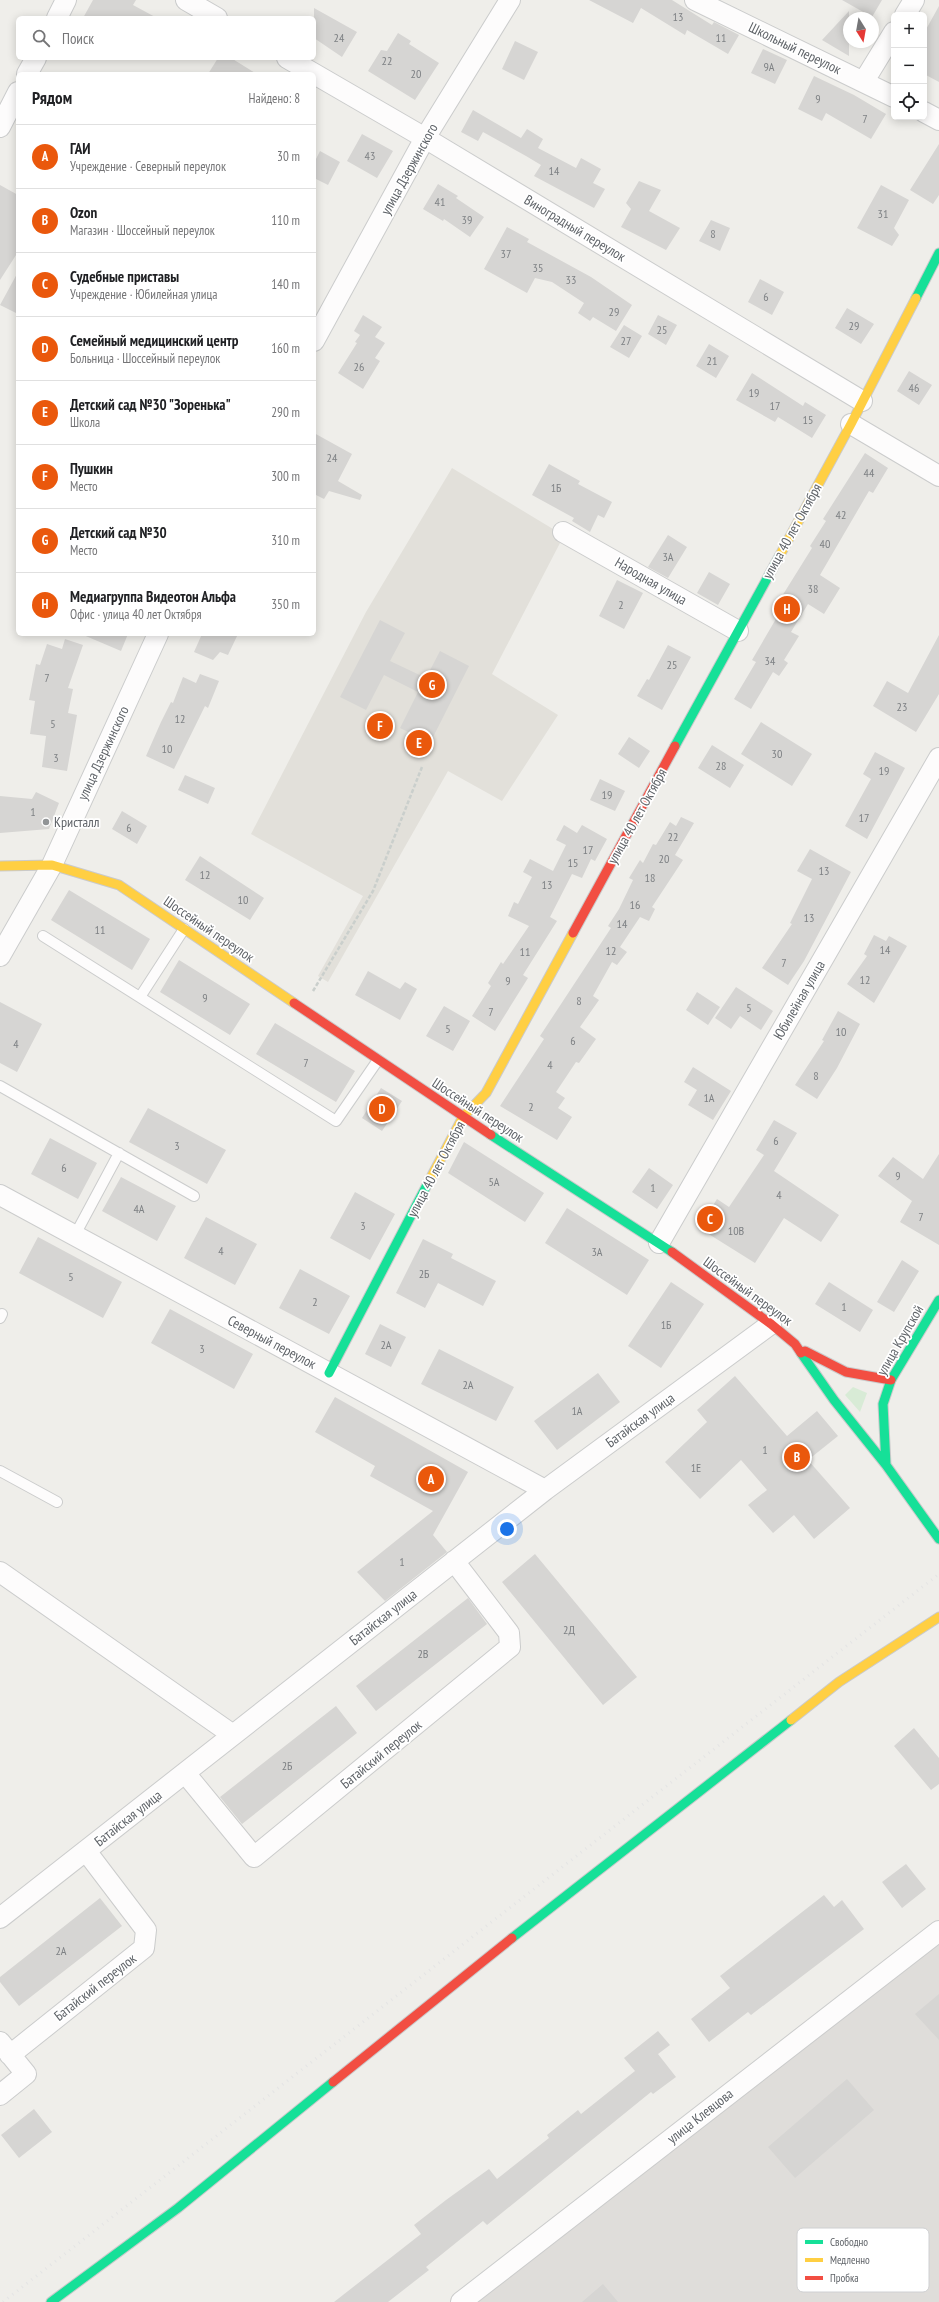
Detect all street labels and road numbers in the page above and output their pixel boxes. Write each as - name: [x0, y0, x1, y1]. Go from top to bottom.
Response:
- street label: Школьный переулок: [746, 18, 845, 78]
- street label: улица Дзержинского: [376, 120, 442, 218]
- street label: Виноградный переулок: [521, 191, 630, 266]
- street label: улица 40 лет Октября: [759, 480, 825, 582]
- street label: Народная улица: [612, 553, 690, 609]
- street label: улица Дзержинского: [73, 703, 133, 803]
- street label: улица 40 лет Октября: [603, 765, 671, 867]
- street label: Шоссейный переулок: [160, 892, 258, 966]
- street label: Юбилейная улица: [769, 957, 829, 1043]
- street label: Шоссейный переулок: [429, 1074, 528, 1147]
- street label: улица 40 лет Октября: [403, 1118, 469, 1220]
- street label: Шоссейный переулок: [700, 1253, 797, 1330]
- street label: улица Крупской: [873, 1302, 927, 1378]
- street label: Северный переулок: [225, 1311, 320, 1373]
- street label: Батайская улица: [602, 1389, 678, 1451]
- street label: Батайская улица: [346, 1585, 420, 1649]
- street label: Батайский переулок: [337, 1715, 426, 1792]
- street label: Батайская улица: [91, 1786, 165, 1850]
- street label: Батайский переулок: [50, 1949, 140, 2025]
- street label: улица Клевцова: [663, 2085, 737, 2147]

